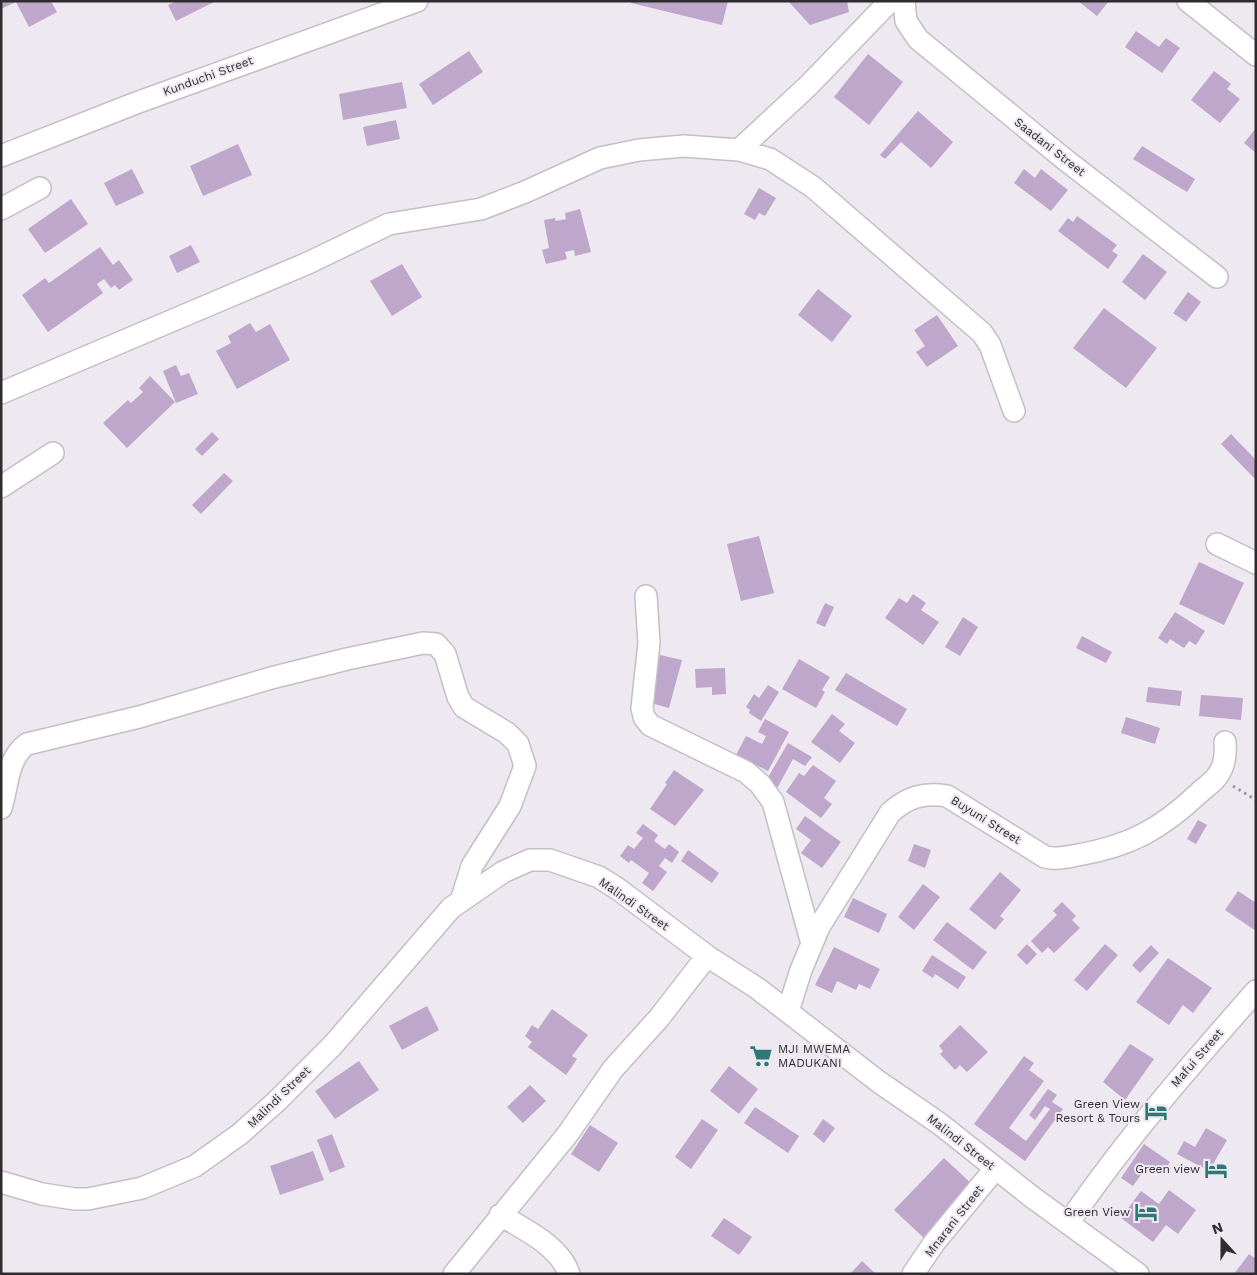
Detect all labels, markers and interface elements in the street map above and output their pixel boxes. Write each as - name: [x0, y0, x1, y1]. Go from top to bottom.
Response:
- street label: Kunduchi Street: [161, 53, 255, 99]
- street label: Saadani Street: [1012, 115, 1088, 179]
- street label: Buyuni Street: [949, 793, 1023, 847]
- street label: Malindi Street: [596, 875, 672, 933]
- street label: Mafui Street: [1168, 1026, 1226, 1090]
- place label: MJI MWEMA MADUKANI: [778, 1042, 850, 1070]
- supermarket icon: MJI MWEMA MADUKANI: [748, 1043, 774, 1069]
- street label: Malindi Street: [245, 1063, 313, 1131]
- place label: Green View Resort & Tours: [1055, 1097, 1140, 1125]
- hotel icon: Green View Resort & Tours: [1143, 1098, 1169, 1124]
- street label: Malindi Street: [924, 1111, 998, 1173]
- hotel icon: Green view: [1203, 1156, 1229, 1182]
- place label: Green view: [1135, 1162, 1200, 1176]
- street label: Mnarani Street: [922, 1183, 986, 1259]
- hotel icon: Green View: [1133, 1199, 1159, 1225]
- place label: Green View: [1064, 1205, 1130, 1219]
- north arrow: [1197, 1215, 1247, 1265]
- text: N: [1210, 1219, 1225, 1237]

